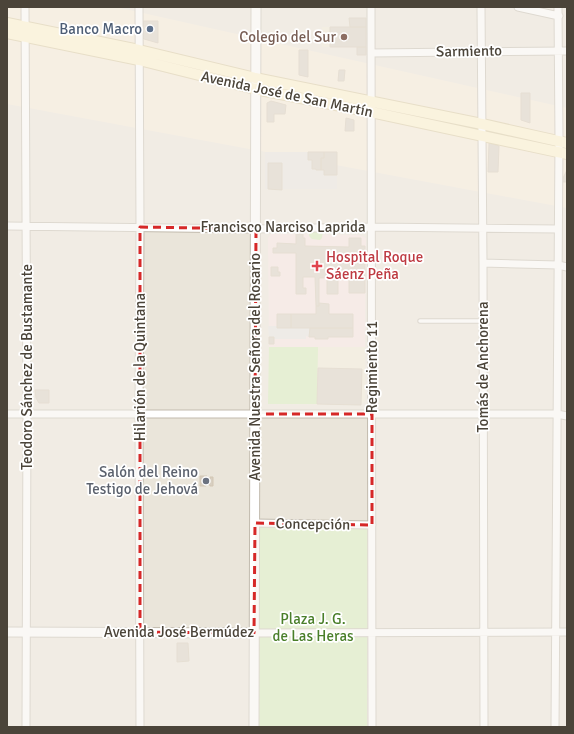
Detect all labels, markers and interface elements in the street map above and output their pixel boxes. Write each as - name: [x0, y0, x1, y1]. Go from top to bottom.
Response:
- place label: Banco Macro: [59, 20, 142, 38]
- marker: Banco Macro: [145, 24, 155, 34]
- place label: Colegio del Sur: [239, 28, 336, 46]
- marker: Colegio del Sur: [339, 32, 349, 42]
- street label: Sarmiento: [436, 41, 502, 61]
- street label: Avenida José de San Martín: [199, 67, 375, 121]
- street label: Francisco Narciso Laprida: [200, 218, 366, 236]
- place label: Hospital Roque Sáenz Peña: [326, 248, 423, 283]
- street label: Avenida Nuestra Señora del Rosario: [246, 253, 264, 481]
- marker: Hospital Roque Sáenz Peña: [311, 260, 323, 272]
- street label: Teodoro Sánchez de Bustamante: [18, 264, 36, 470]
- street label: Hilarión de la Quintana: [131, 293, 149, 441]
- street label: Tomás de Anchorena: [474, 301, 492, 433]
- street label: Regimiento 11: [363, 321, 381, 413]
- place label: Salón del Reino Testigo de Jehová: [86, 463, 198, 498]
- marker: Salón del Reino Testigo de Jehová: [201, 476, 211, 486]
- street label: Concepción: [276, 514, 350, 534]
- park label: Plaza J. G. de Las Heras: [272, 610, 354, 645]
- street label: Avenida José Bermúdez: [104, 623, 255, 641]

